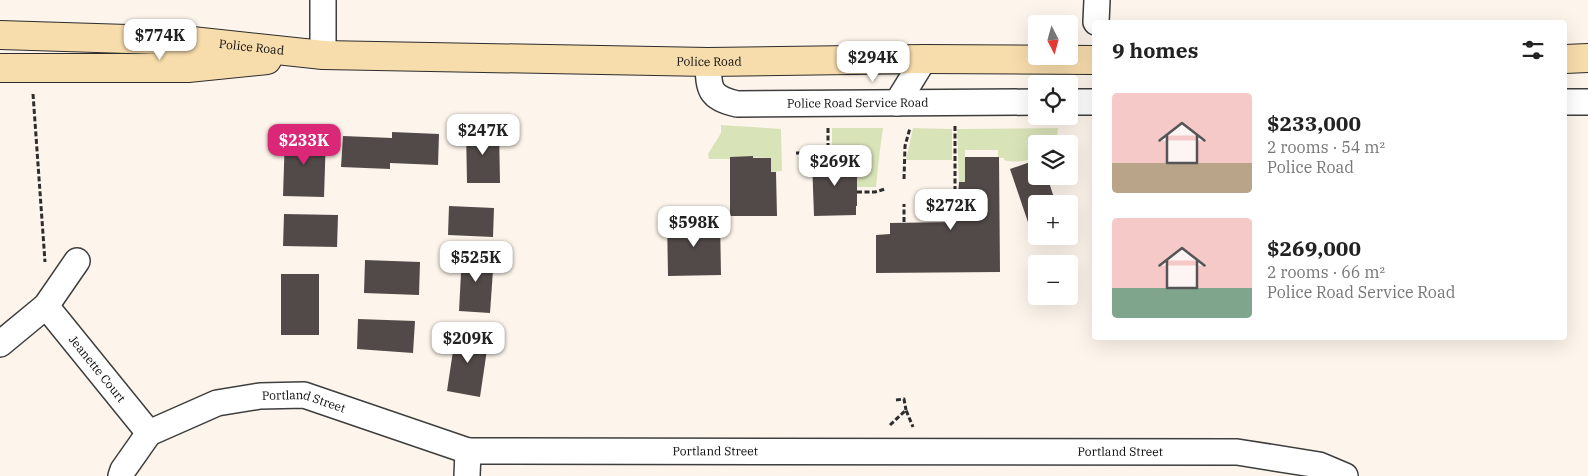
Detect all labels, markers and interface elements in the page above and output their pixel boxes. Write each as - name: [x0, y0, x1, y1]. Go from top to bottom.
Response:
- north arrow: [1028, 15, 1078, 65]
- map controls: [1028, 15, 1078, 305]
- pin: $774K: [125, 18, 195, 61]
- text: $774K: [135, 25, 185, 45]
- street label: Police Road: [218, 36, 285, 58]
- text: 9 homes: [1112, 36, 1198, 64]
- icon: filters: [1519, 36, 1547, 64]
- pin: $294K: [838, 41, 908, 83]
- text: $294K: [848, 47, 898, 67]
- street label: Police Road: [676, 53, 742, 69]
- button: locate: [1028, 75, 1078, 125]
- street label: Police Road Service Road: [787, 95, 929, 111]
- text: $233,000: [1267, 109, 1361, 137]
- icon: home: [1152, 113, 1212, 173]
- pin: $247K: [448, 114, 518, 156]
- text: $247K: [458, 120, 508, 140]
- pin: $233K: [269, 124, 339, 166]
- text: $233K: [279, 130, 329, 150]
- button: layers: [1028, 135, 1078, 185]
- text: 2 rooms · 54 m²: [1267, 137, 1385, 157]
- pin: $269K: [800, 144, 870, 187]
- text: $269K: [810, 151, 860, 171]
- text: Police Road: [1267, 157, 1354, 177]
- pin: $272K: [916, 188, 986, 231]
- text: $272K: [926, 195, 976, 215]
- button: +: [1028, 195, 1078, 245]
- pin: $598K: [659, 206, 729, 248]
- text: $598K: [669, 212, 719, 232]
- text: $269,000: [1267, 234, 1361, 262]
- icon: home: [1152, 238, 1212, 298]
- pin: $525K: [441, 240, 511, 283]
- text: $525K: [451, 247, 501, 267]
- button: −: [1028, 255, 1078, 305]
- text: 2 rooms · 66 m²: [1267, 262, 1385, 282]
- text: Police Road Service Road: [1267, 282, 1455, 302]
- pin: $209K: [433, 322, 503, 364]
- text: $209K: [443, 328, 493, 348]
- street label: Jeanette Court: [66, 332, 129, 405]
- street label: Portland Street: [262, 387, 348, 416]
- street label: Portland Street: [673, 443, 758, 458]
- street label: Portland Street: [1078, 444, 1163, 459]

